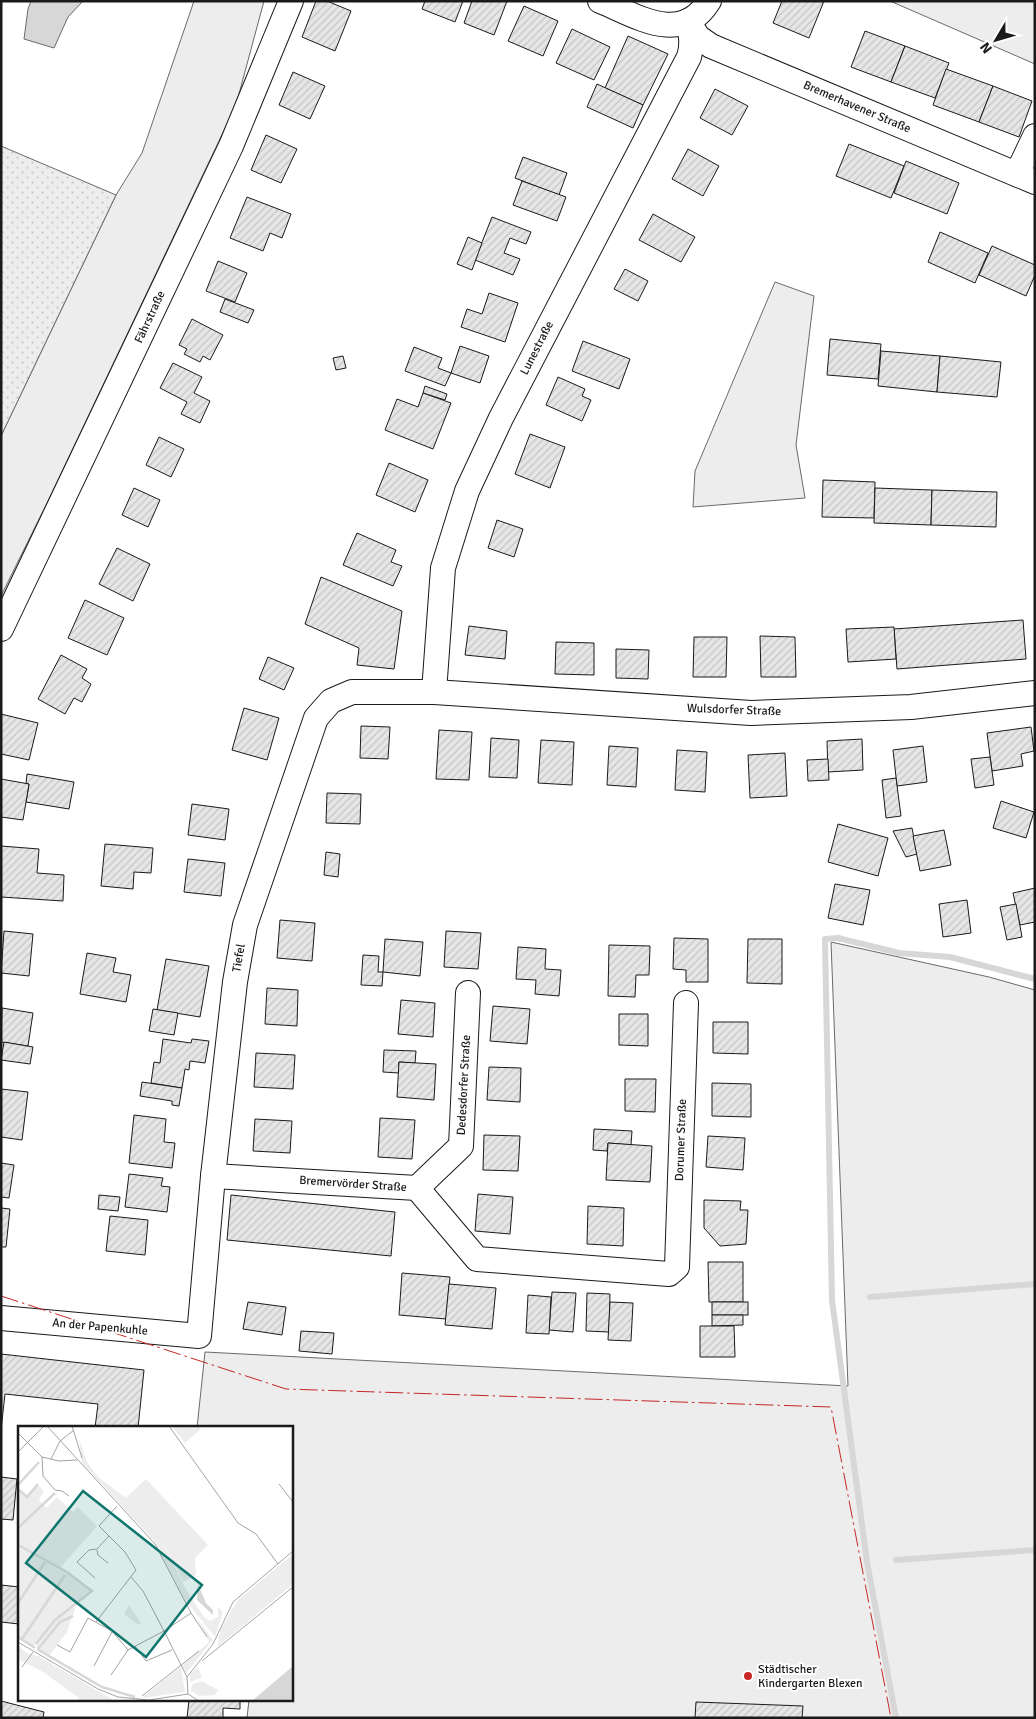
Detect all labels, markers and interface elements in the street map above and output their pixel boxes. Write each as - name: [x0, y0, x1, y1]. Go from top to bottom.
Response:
- north arrow: [971, 15, 1021, 65]
- text: N: [976, 39, 996, 57]
- street label: Bremerhavener Straße: [801, 78, 913, 136]
- street label: Fährstraße: [131, 288, 169, 346]
- street label: Lunestraße: [517, 319, 557, 377]
- street label: Wulsdorfer Straße: [687, 701, 781, 719]
- street label: Tiefel: [229, 942, 249, 973]
- street label: Dedesdorfer Straße: [454, 1034, 474, 1136]
- street label: Dorumer Straße: [672, 1099, 690, 1181]
- street label: Bremervörder Straße: [299, 1173, 407, 1195]
- street label: An der Papenkuhle: [52, 1315, 148, 1339]
- inset map: [18, 1426, 292, 1702]
- place label: Städtischer Kindergarten Blexen: [758, 1662, 863, 1691]
- marker: Städtischer Kindergarten Blexen: [742, 1670, 754, 1682]

